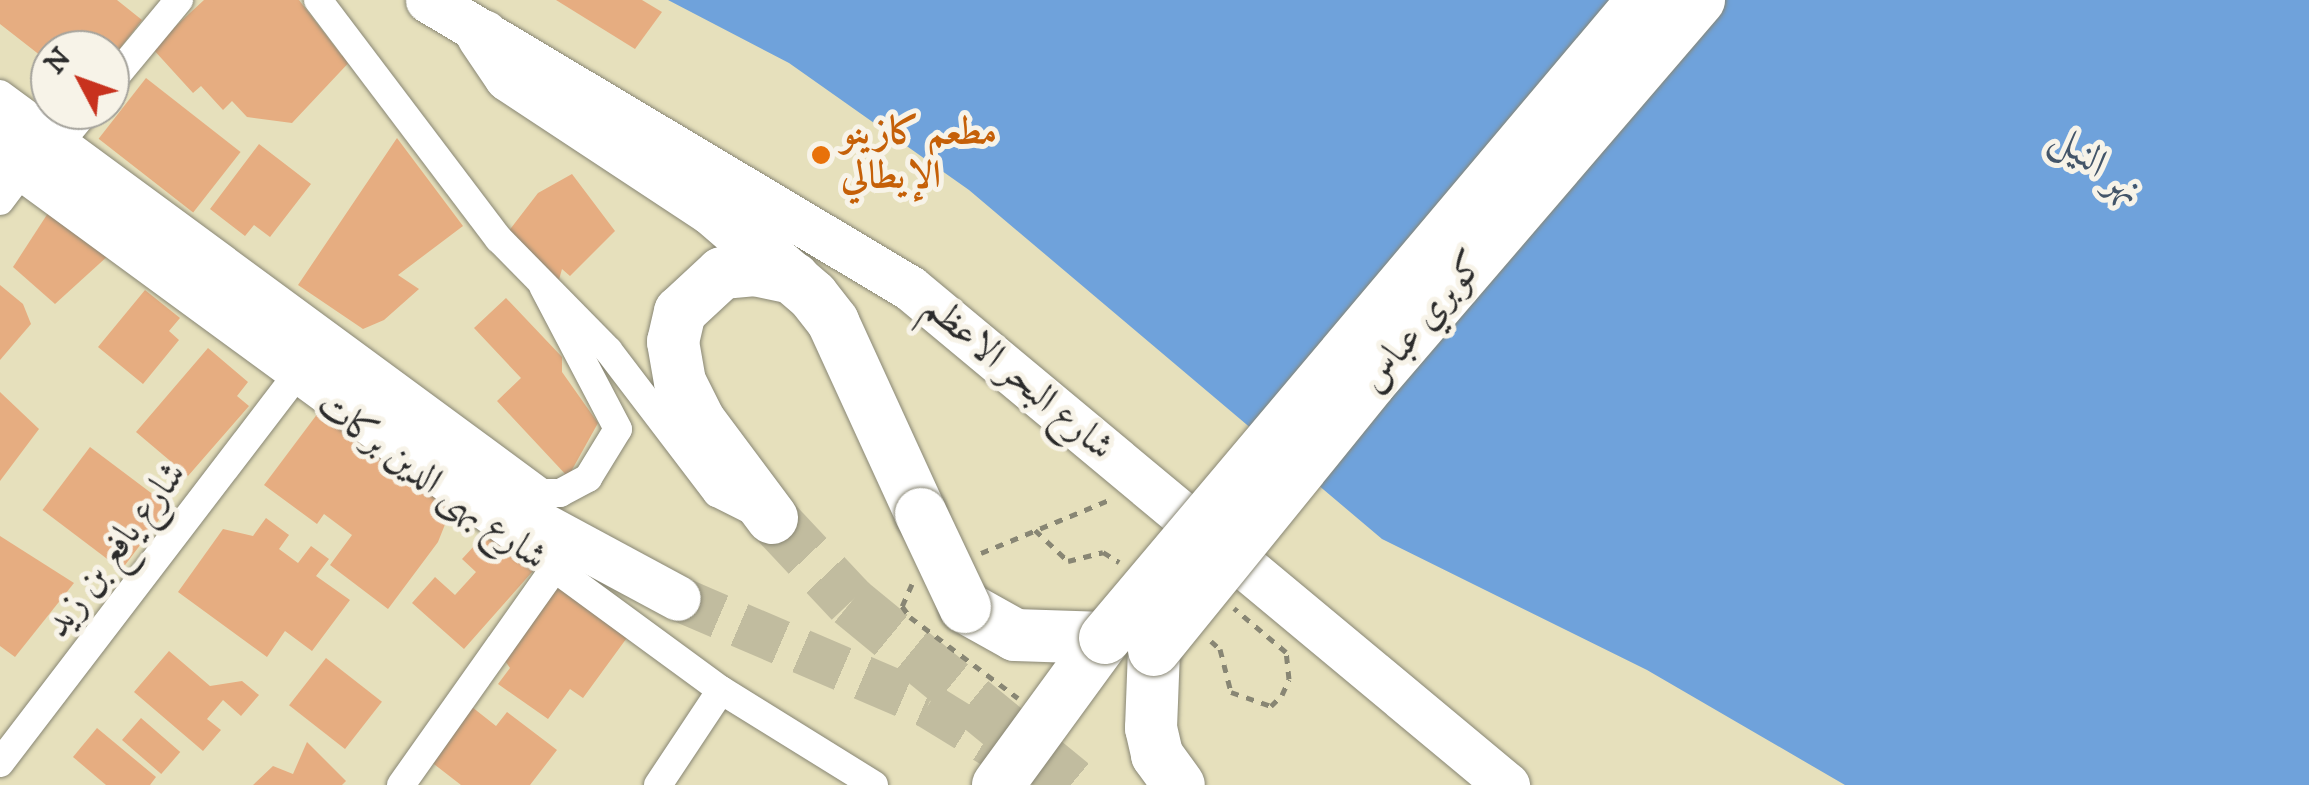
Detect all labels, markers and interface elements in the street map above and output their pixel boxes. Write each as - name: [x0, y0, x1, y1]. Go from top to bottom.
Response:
- north arrow: [30, 30, 130, 130]
- text: N: [38, 41, 79, 81]
- place label: مطعم كازينو الإيطالي: [841, 110, 997, 200]
- water label: نهر النيل: [2041, 114, 2153, 216]
- marker: مطعم كازينو الإيطالي: [810, 144, 832, 166]
- street label: كوبري عباس: [1351, 242, 1495, 402]
- street label: شارع البحر الاعظم: [914, 285, 1122, 471]
- street label: شارع بهى الدين بركات: [307, 383, 555, 581]
- street label: شارع يافع بن زيد: [35, 453, 197, 647]

